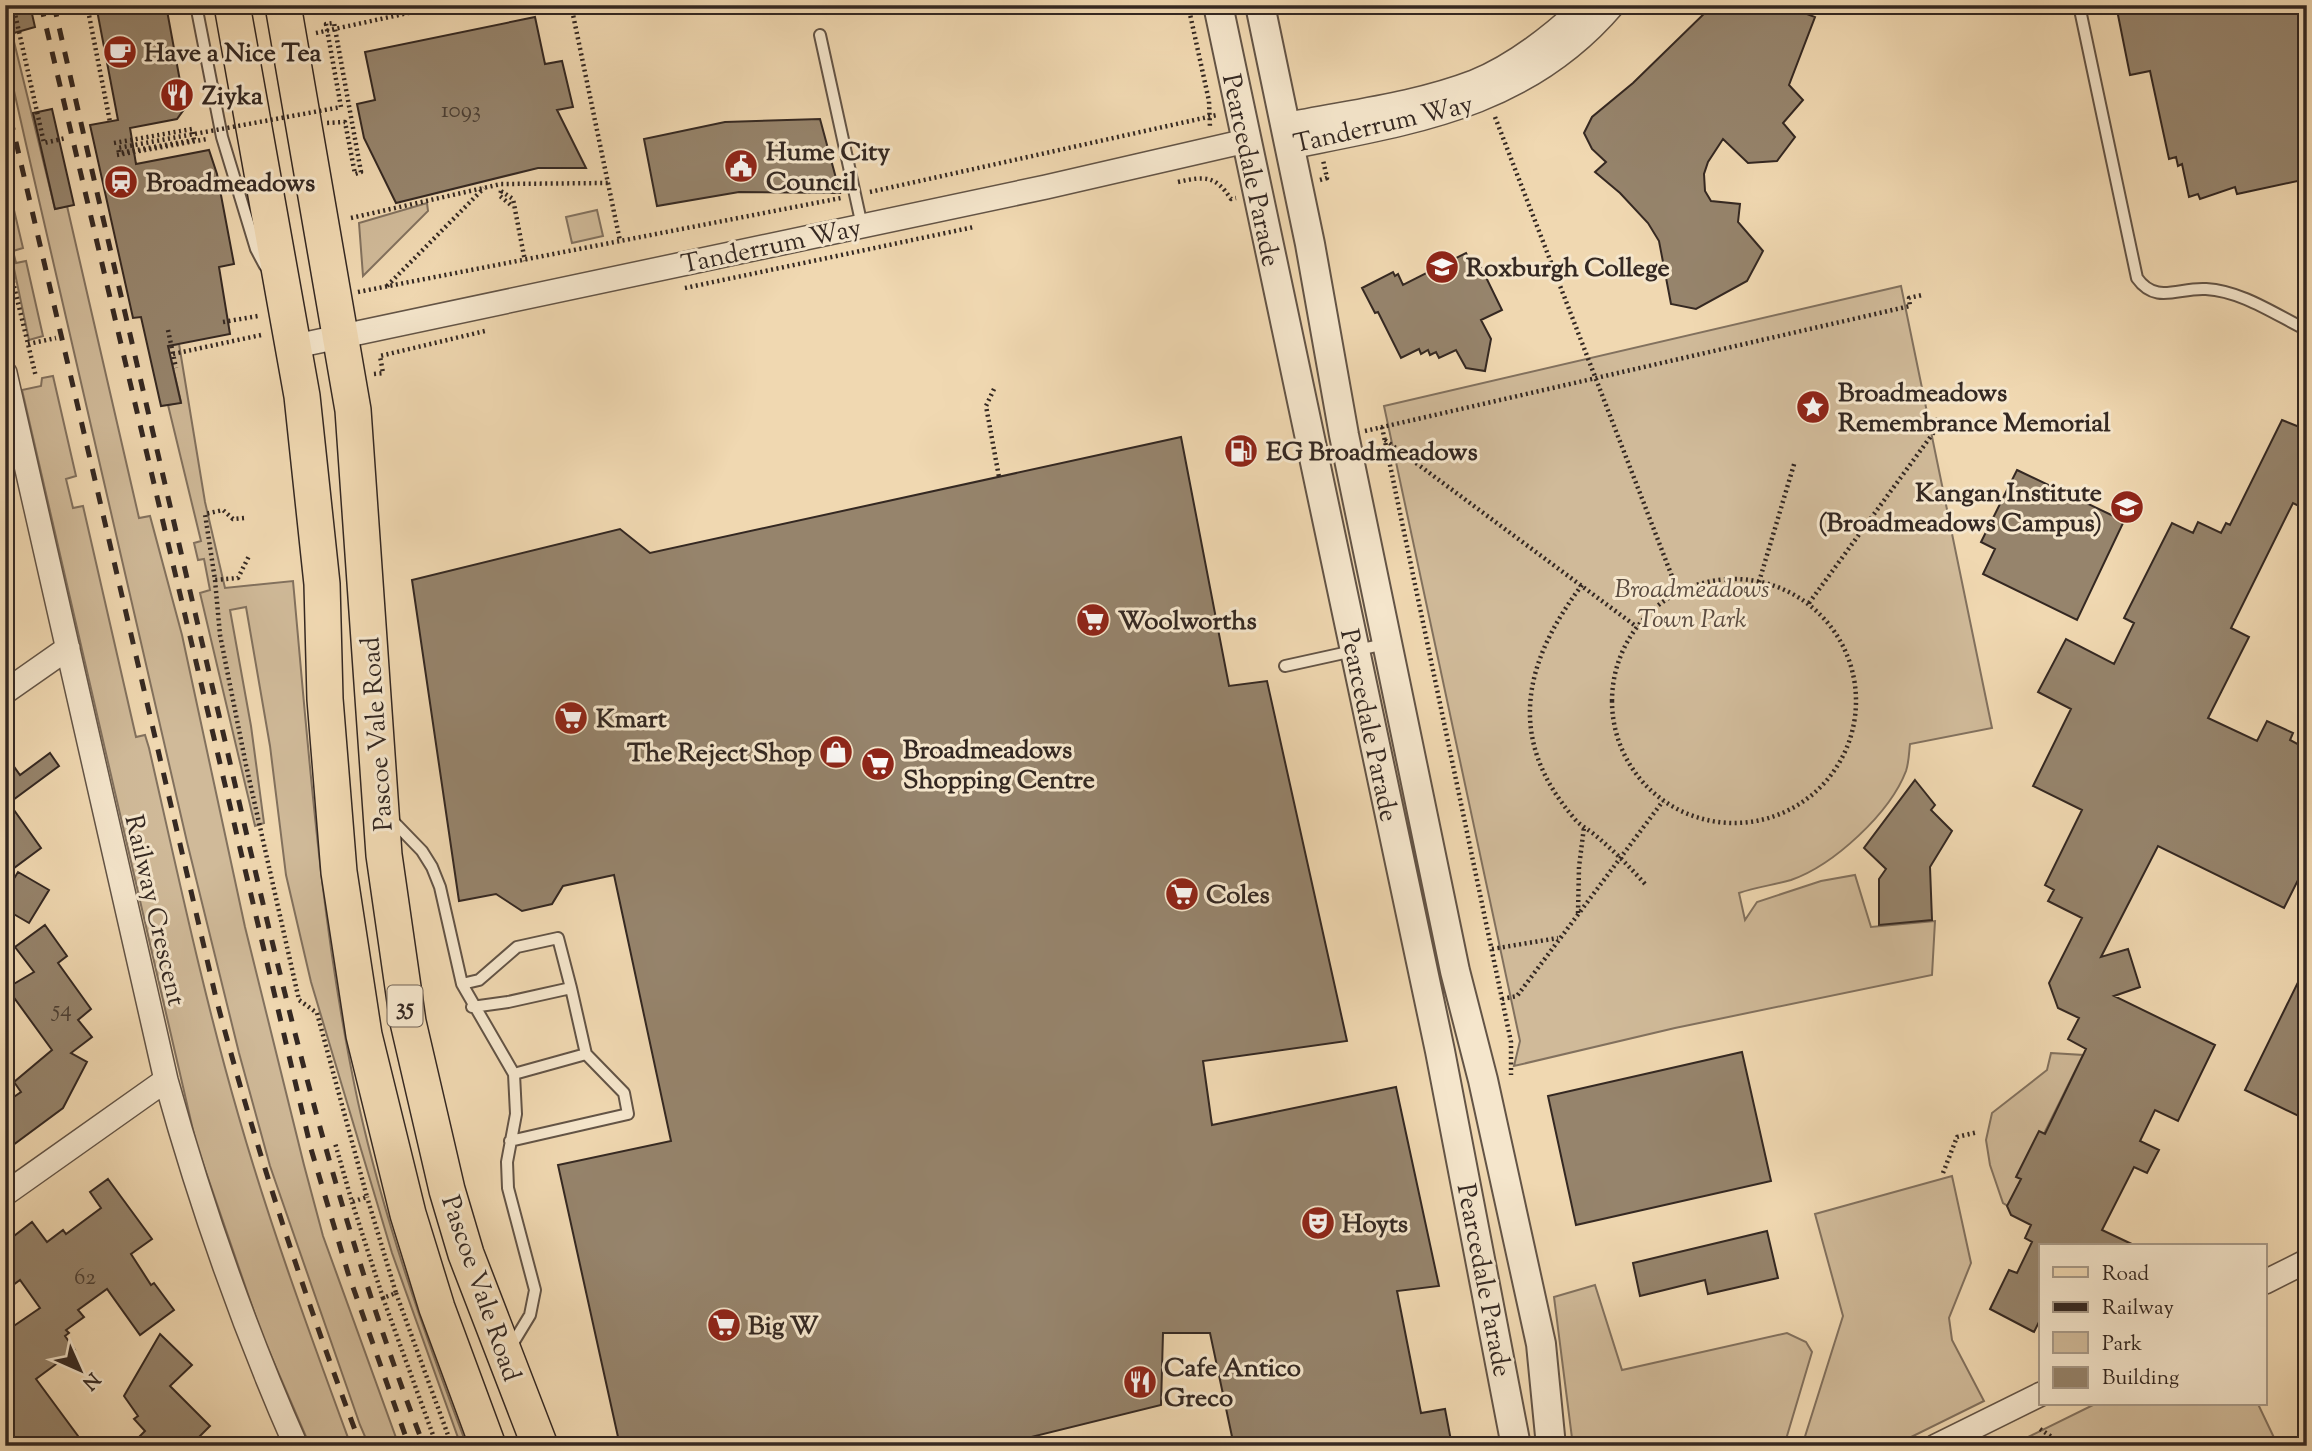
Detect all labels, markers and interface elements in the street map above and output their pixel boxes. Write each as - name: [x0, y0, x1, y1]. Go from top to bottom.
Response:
- cafe icon: Have a Nice Tea: [101, 33, 139, 71]
- place label: Have a Nice Tea: [144, 36, 322, 73]
- street label: Pearcedale Parade: [1211, 71, 1288, 270]
- restaurant icon: Ziyka: [158, 76, 196, 114]
- place label: Ziyka: [202, 79, 263, 116]
- street label: Tanderrum Way: [1290, 87, 1477, 164]
- house number: 1093: [441, 95, 481, 128]
- place label: Hume City Council: [766, 135, 890, 202]
- public building icon: Hume City Council: [722, 147, 760, 185]
- station icon: Broadmeadows: [102, 163, 140, 201]
- place label: Broadmeadows: [146, 166, 315, 203]
- street label: Tanderrum Way: [678, 210, 865, 285]
- school or university icon: Roxburgh College: [1423, 248, 1461, 286]
- place label: Roxburgh College: [1466, 251, 1670, 288]
- place label: Broadmeadows Remembrance Memorial: [1838, 376, 2111, 443]
- place icon: Broadmeadows Remembrance Memorial: [1794, 388, 1832, 426]
- fuel station icon: EG Broadmeadows: [1222, 432, 1260, 470]
- place label: EG Broadmeadows: [1266, 435, 1478, 472]
- place label: Kangan Institute (Broadmeadows Campus): [1818, 476, 2102, 543]
- school or university icon: Kangan Institute (Broadmeadows Campus): [2108, 488, 2146, 526]
- park label: Broadmeadows Town Park: [1615, 572, 1769, 639]
- supermarket icon: Woolworths: [1074, 601, 1112, 639]
- place label: Woolworths: [1118, 604, 1257, 641]
- street label: Pearcedale Parade: [1329, 626, 1406, 825]
- street label: Pascoe Vale Road: [353, 635, 404, 832]
- supermarket icon: Kmart: [552, 699, 590, 737]
- place label: Kmart: [596, 702, 667, 739]
- shop icon: The Reject Shop: [817, 733, 855, 771]
- place label: Broadmeadows Shopping Centre: [903, 733, 1095, 800]
- place label: The Reject Shop: [627, 736, 812, 773]
- supermarket icon: Broadmeadows Shopping Centre: [859, 745, 897, 783]
- street label: Railway Crescent: [114, 811, 194, 1010]
- supermarket icon: Coles: [1163, 875, 1201, 913]
- place label: Coles: [1206, 878, 1270, 915]
- road number: 35: [388, 986, 422, 1026]
- house number: 54: [50, 994, 72, 1027]
- street label: Pearcedale Parade: [1446, 1181, 1519, 1380]
- street label: Pascoe Vale Road: [430, 1191, 529, 1387]
- theatre icon: Hoyts: [1299, 1204, 1337, 1242]
- place label: Hoyts: [1342, 1207, 1408, 1244]
- legend: [2039, 1244, 2266, 1406]
- text: Road: [2102, 1260, 2149, 1290]
- house number: 62: [74, 1262, 96, 1295]
- text: Railway: [2102, 1294, 2174, 1324]
- supermarket icon: Big W: [705, 1306, 743, 1344]
- place label: Big W: [748, 1309, 819, 1346]
- text: Park: [2102, 1330, 2143, 1360]
- north arrow: [46, 1336, 116, 1406]
- place label: Cafe Antico Greco: [1164, 1351, 1301, 1418]
- restaurant icon: Cafe Antico Greco: [1121, 1363, 1159, 1401]
- text: Building: [2102, 1364, 2179, 1394]
- text: N: [75, 1365, 105, 1395]

